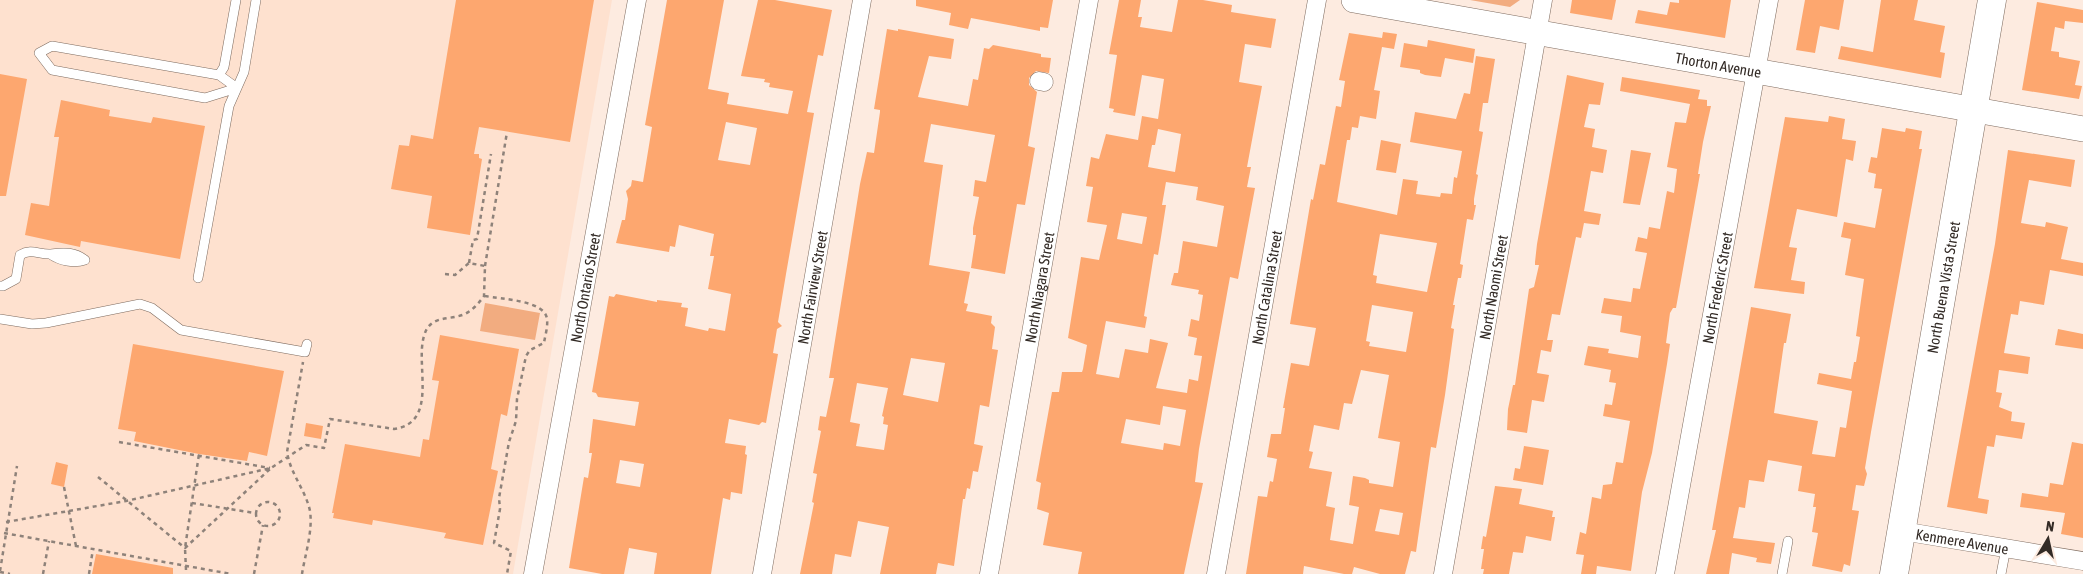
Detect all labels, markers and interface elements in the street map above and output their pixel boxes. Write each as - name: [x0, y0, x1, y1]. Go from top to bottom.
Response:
- street label: Thorton Avenue: [1674, 49, 1763, 80]
- street label: North Buena Vista Street: [1923, 220, 1963, 355]
- street label: North Fairview Street: [794, 229, 830, 345]
- street label: North Catalina Street: [1248, 229, 1285, 346]
- street label: North Niagara Street: [1021, 230, 1057, 344]
- street label: North Frederic Street: [1698, 230, 1735, 345]
- street label: North Ontario Street: [567, 231, 603, 344]
- street label: North Naomi Street: [1475, 234, 1510, 341]
- north arrow: [2023, 514, 2073, 564]
- text: N: [2045, 518, 2055, 535]
- street label: Kenmere Avenue: [1915, 525, 2010, 557]

